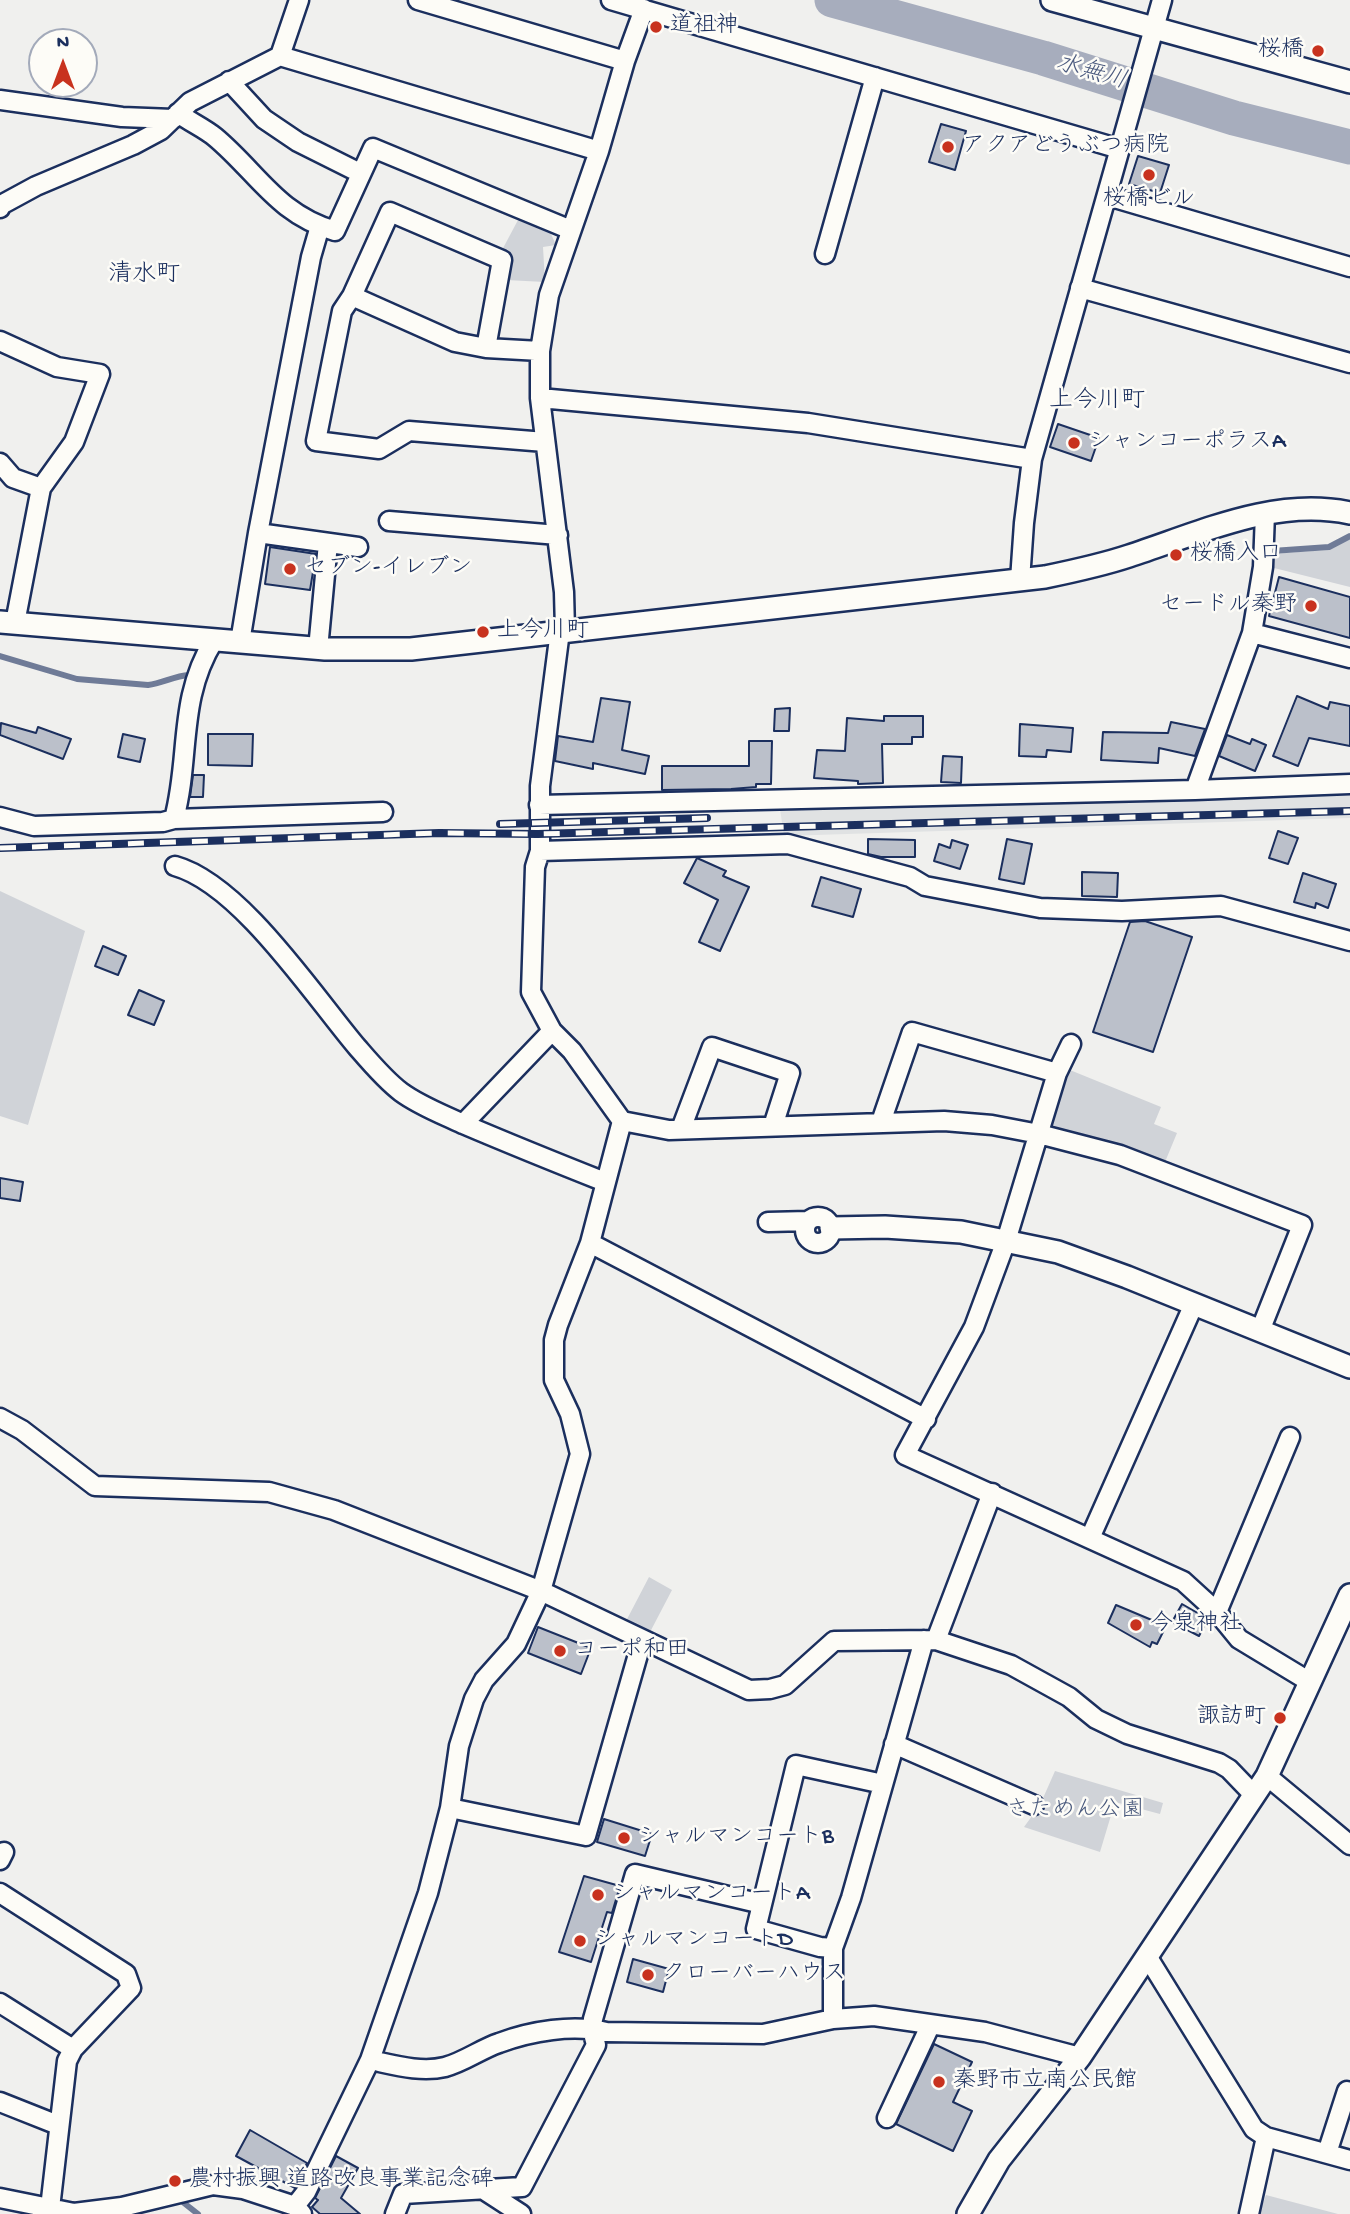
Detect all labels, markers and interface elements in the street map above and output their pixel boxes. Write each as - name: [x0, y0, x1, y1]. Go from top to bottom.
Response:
- place label: 道祖神: [670, 13, 739, 41]
- marker: 道祖神: [648, 19, 664, 35]
- north arrow: [28, 28, 98, 98]
- text: N: [57, 32, 69, 55]
- place label: 桜橋: [1258, 37, 1304, 65]
- marker: 桜橋: [1310, 43, 1326, 59]
- water label: 水無川: [1052, 50, 1130, 98]
- place label: アクアどうぶつ病院: [962, 133, 1169, 161]
- marker: アクアどうぶつ病院: [940, 139, 956, 155]
- marker: 桜橋ビル: [1141, 167, 1157, 183]
- place label: 桜橋ビル: [1103, 186, 1195, 214]
- district label: 清水町: [108, 262, 180, 290]
- district label: 上今川町: [1049, 388, 1145, 416]
- place label: シャンコーポラスA: [1088, 429, 1286, 457]
- marker: シャンコーポラスA: [1066, 435, 1082, 451]
- place label: 桜橋入口: [1190, 541, 1282, 569]
- marker: 桜橋入口: [1168, 547, 1184, 563]
- place label: セブン-イレブン: [304, 555, 472, 583]
- marker: セブン-イレブン: [282, 561, 298, 577]
- place label: セードル秦野: [1159, 592, 1297, 620]
- marker: セードル秦野: [1303, 598, 1319, 614]
- place label: 上今川町: [497, 618, 589, 646]
- marker: 上今川町: [475, 624, 491, 640]
- place label: 今泉神社: [1150, 1611, 1242, 1639]
- marker: 今泉神社: [1128, 1617, 1144, 1633]
- place label: コーポ和田: [574, 1637, 689, 1665]
- marker: コーポ和田: [552, 1643, 568, 1659]
- place label: 諏訪町: [1197, 1704, 1266, 1732]
- marker: 諏訪町: [1272, 1710, 1288, 1726]
- park label: さためん公園: [1006, 1797, 1144, 1825]
- place label: シャルマンコートB: [638, 1824, 834, 1852]
- marker: シャルマンコートB: [616, 1830, 632, 1846]
- place label: シャルマンコートA: [612, 1881, 810, 1909]
- marker: シャルマンコートA: [590, 1887, 606, 1903]
- place label: シャルマンコートD: [594, 1927, 793, 1955]
- marker: シャルマンコートD: [572, 1933, 588, 1949]
- place label: クローバーハウス: [662, 1961, 846, 1989]
- marker: クローバーハウス: [640, 1967, 656, 1983]
- place label: 秦野市立南公民館: [953, 2068, 1137, 2096]
- marker: 秦野市立南公民館: [931, 2074, 947, 2090]
- place label: 農村振興 道路改良事業記念碑: [189, 2167, 493, 2195]
- marker: 農村振興 道路改良事業記念碑: [167, 2173, 183, 2189]

